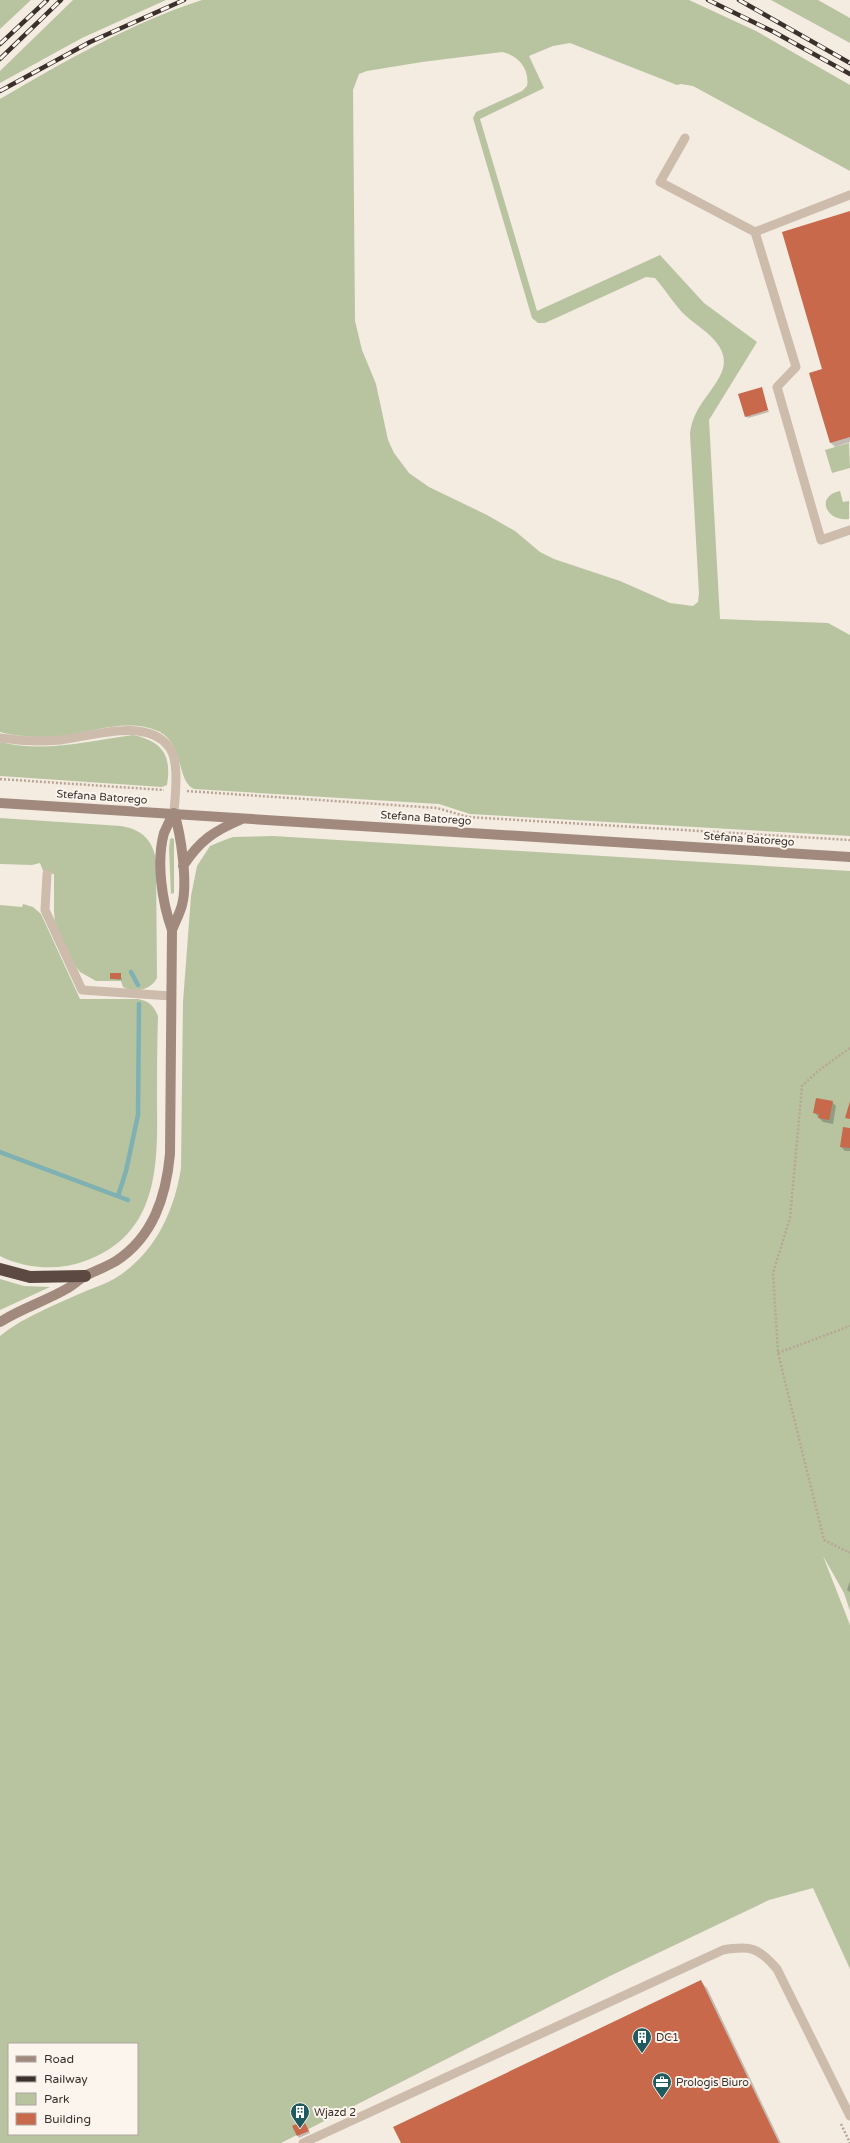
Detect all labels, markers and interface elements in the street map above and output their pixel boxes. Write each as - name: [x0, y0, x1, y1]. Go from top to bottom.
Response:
- street label: Stefana Batorego: [56, 787, 148, 807]
- street label: Stefana Batorego: [380, 808, 472, 828]
- street label: Stefana Batorego: [703, 829, 795, 849]
- building icon: DC1: [631, 2026, 653, 2054]
- place label: DC1: [656, 2031, 679, 2044]
- legend: [8, 2043, 138, 2135]
- text: Road: [44, 2052, 74, 2066]
- office icon: Prologis Biuro: [651, 2071, 673, 2099]
- text: Railway: [44, 2072, 88, 2086]
- place label: Prologis Biuro: [676, 2076, 749, 2089]
- text: Park: [44, 2092, 70, 2106]
- building icon: Wjazd 2: [289, 2101, 311, 2129]
- place label: Wjazd 2: [314, 2106, 356, 2119]
- text: Building: [44, 2112, 91, 2126]

